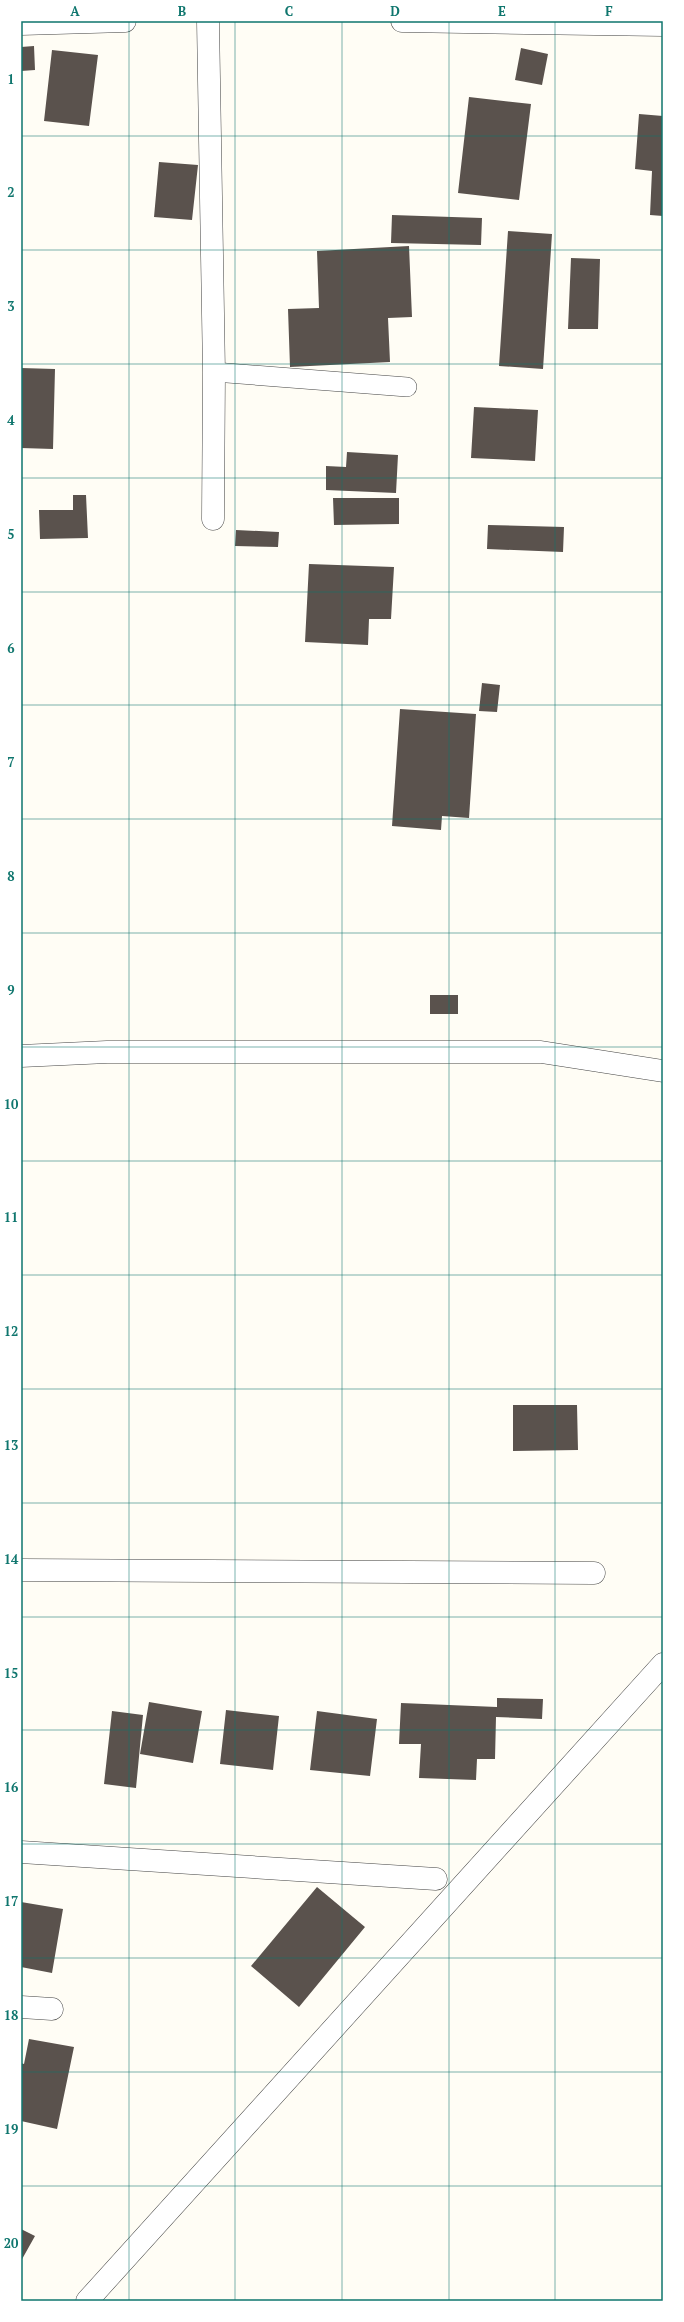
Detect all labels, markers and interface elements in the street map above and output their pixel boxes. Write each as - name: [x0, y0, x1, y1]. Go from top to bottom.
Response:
- text: A: [70, 2, 80, 20]
- text: B: [178, 2, 186, 20]
- text: C: [285, 2, 293, 20]
- text: D: [390, 2, 400, 20]
- text: E: [498, 2, 506, 20]
- text: F: [605, 2, 613, 20]
- text: 1: [7, 70, 15, 88]
- text: 2: [7, 183, 15, 201]
- text: 3: [7, 297, 15, 315]
- text: 4: [7, 411, 15, 429]
- text: 5: [7, 525, 15, 543]
- text: 6: [7, 639, 15, 657]
- text: 7: [7, 753, 15, 771]
- text: 8: [7, 867, 15, 885]
- text: 9: [7, 981, 15, 999]
- text: 10: [4, 1095, 19, 1113]
- text: 11: [4, 1208, 18, 1226]
- text: 12: [4, 1322, 18, 1340]
- text: 13: [4, 1436, 18, 1454]
- text: 14: [4, 1550, 19, 1568]
- text: 15: [4, 1664, 18, 1682]
- text: 16: [4, 1778, 18, 1796]
- text: 17: [4, 1892, 18, 1910]
- text: 18: [4, 2006, 18, 2024]
- text: 19: [4, 2120, 18, 2138]
- text: 20: [4, 2234, 19, 2252]

